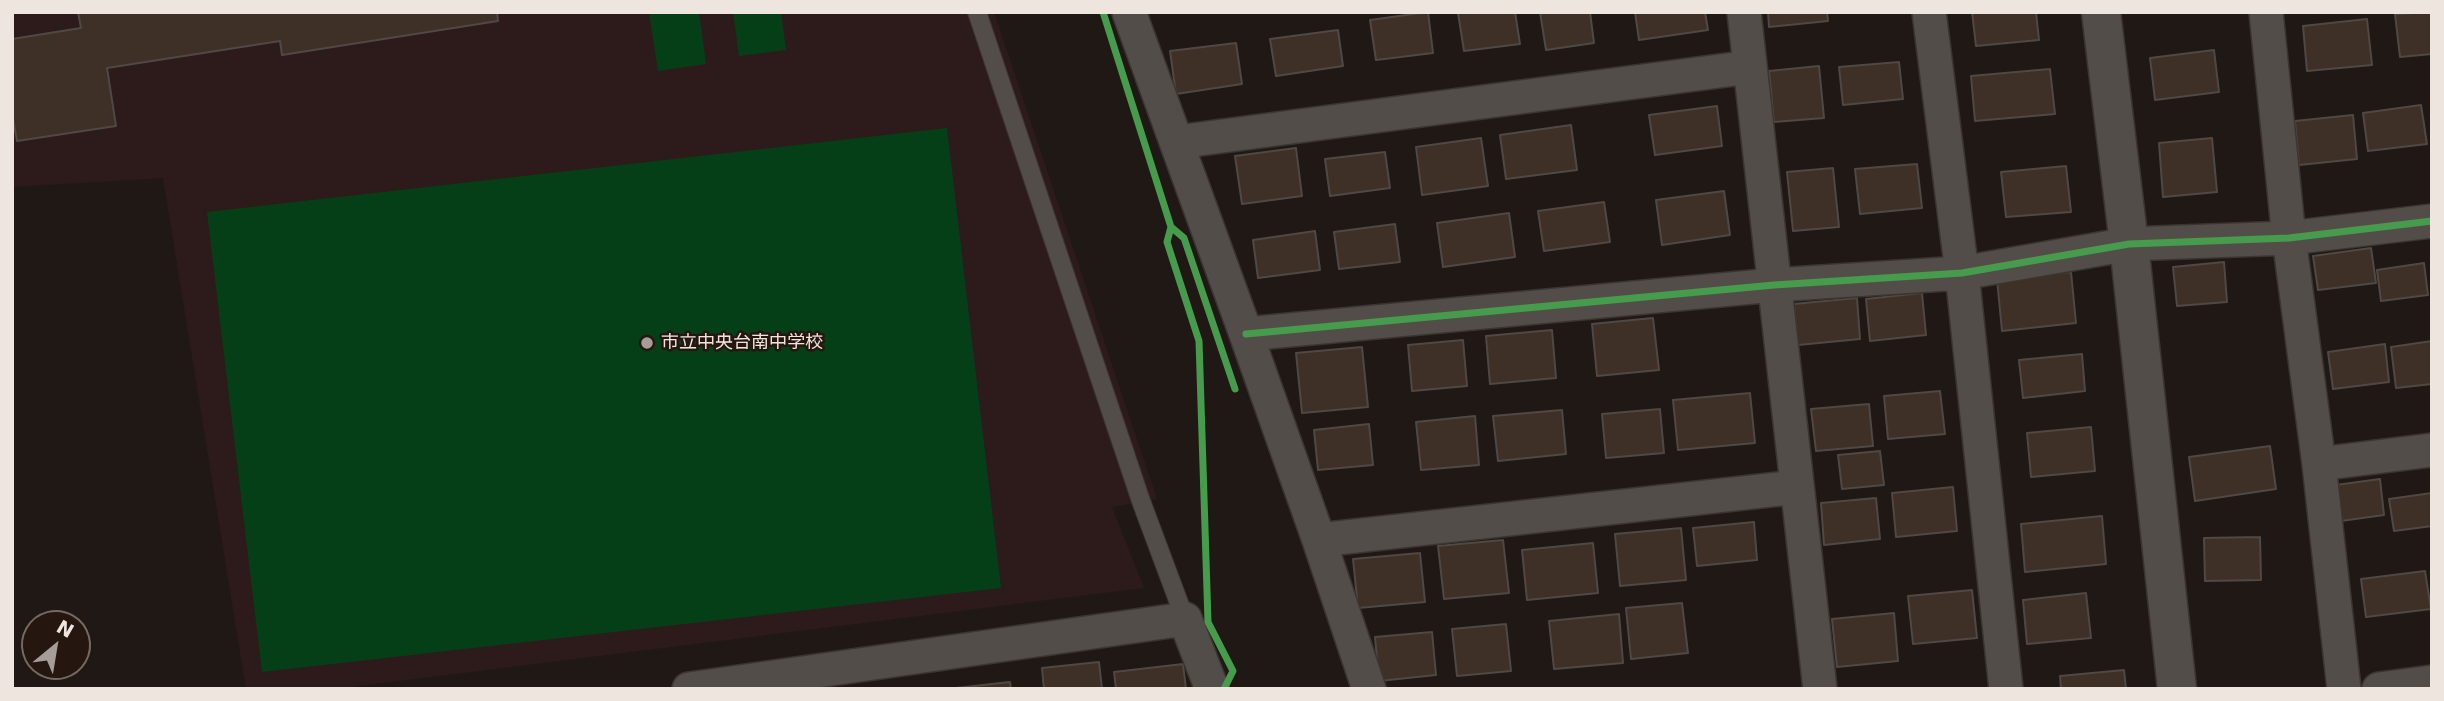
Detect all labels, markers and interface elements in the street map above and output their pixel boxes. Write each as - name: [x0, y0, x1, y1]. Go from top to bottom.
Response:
- place label: 市立中央台南中学校: [661, 332, 823, 354]
- marker: 市立中央台南中学校: [639, 335, 655, 351]
- north arrow: [21, 610, 91, 680]
- text: N: [53, 615, 78, 642]

